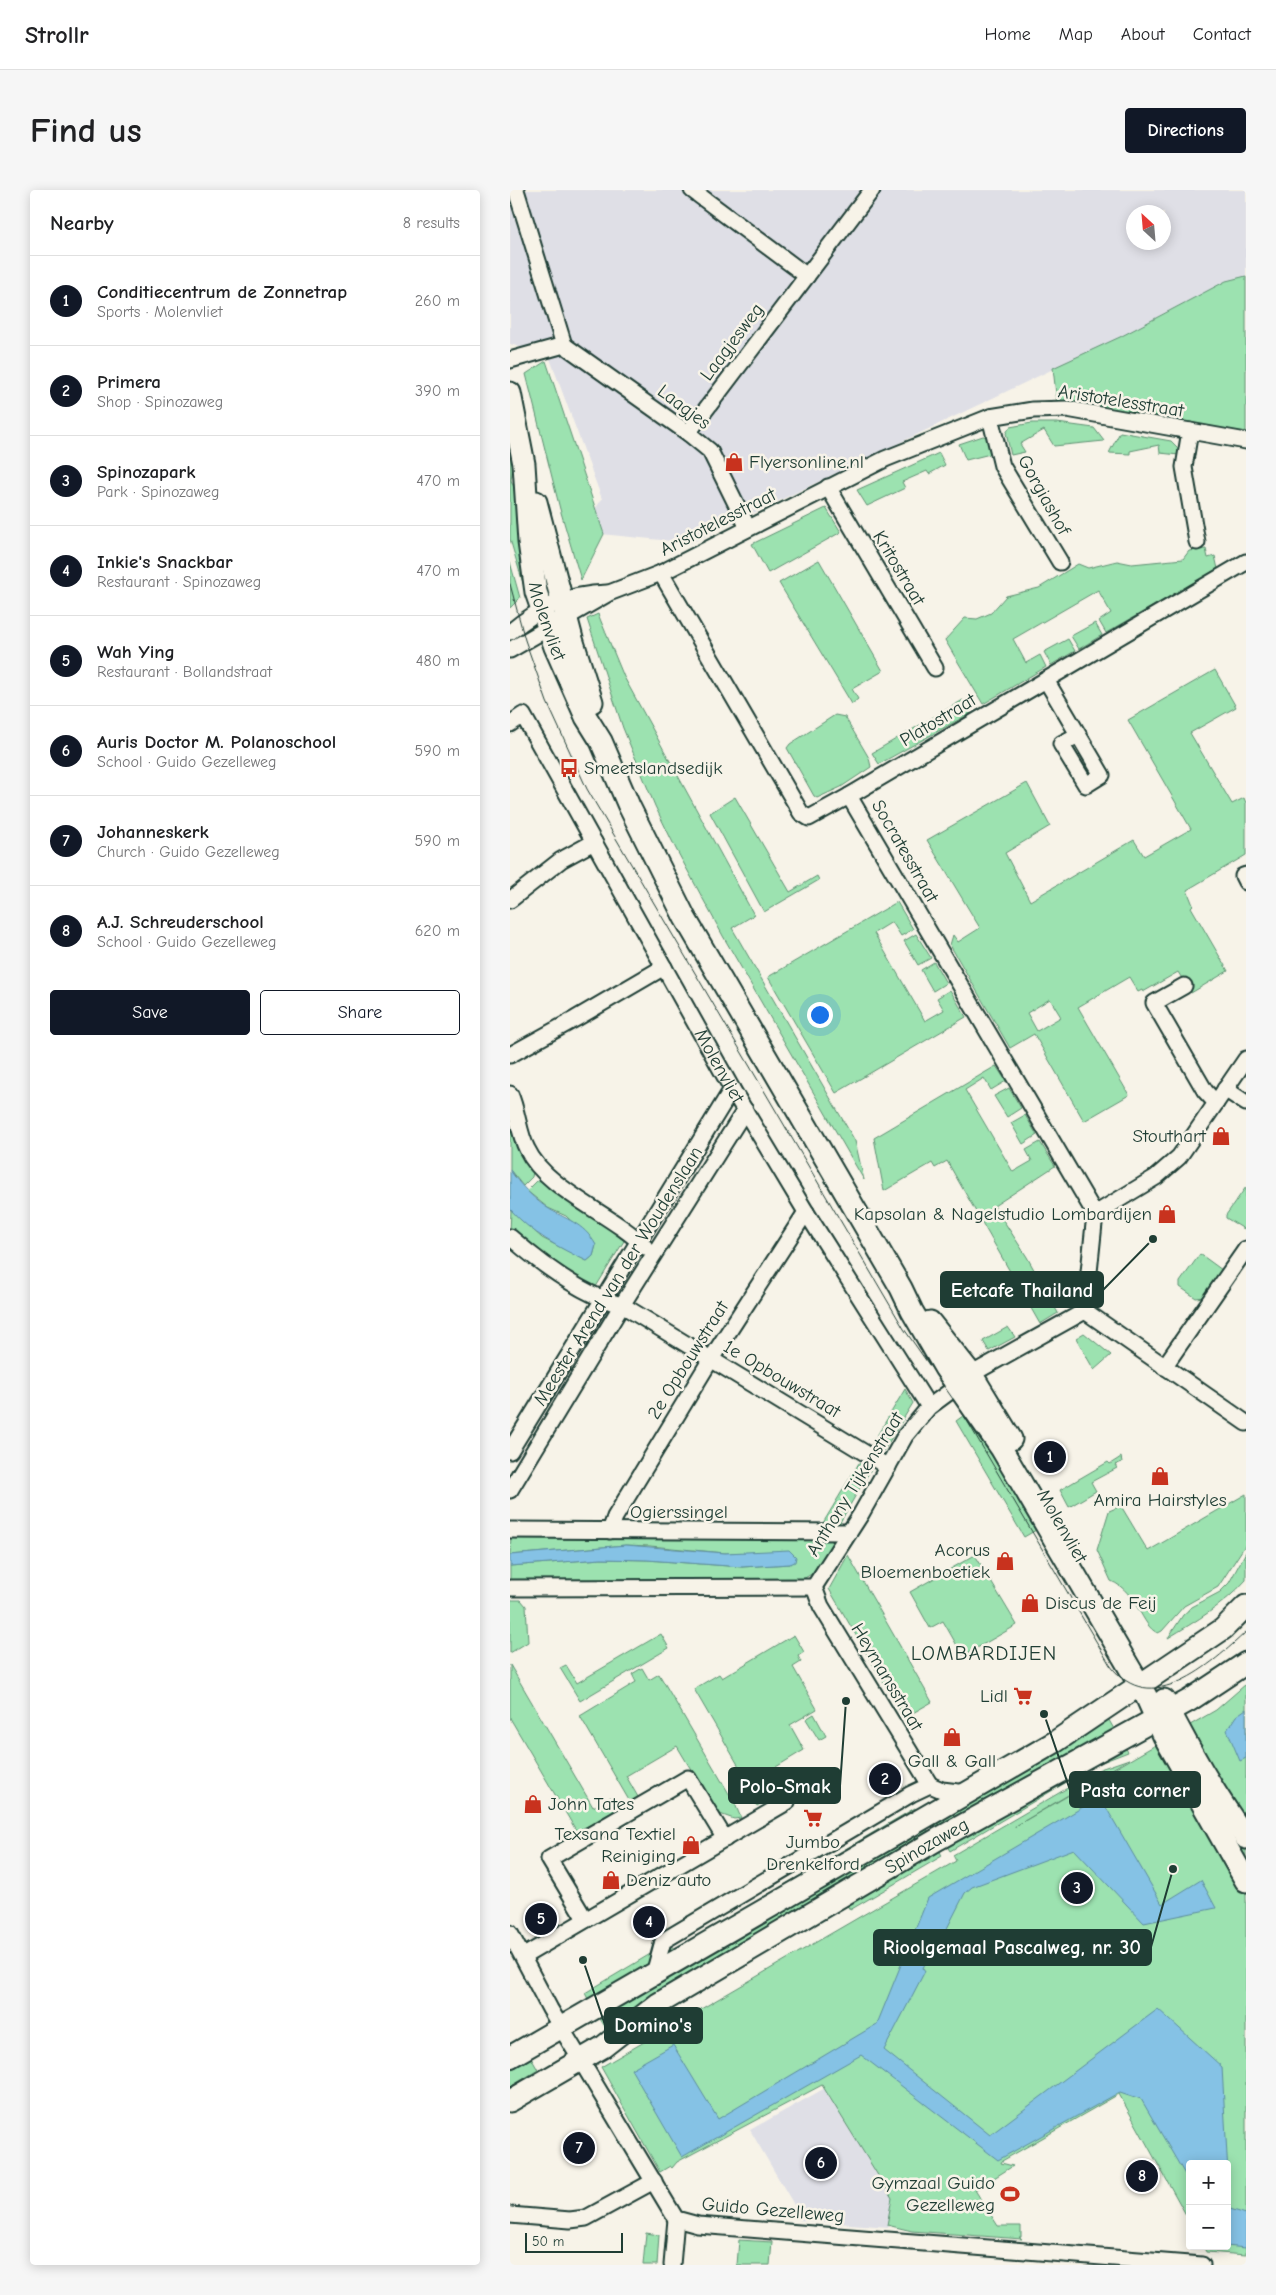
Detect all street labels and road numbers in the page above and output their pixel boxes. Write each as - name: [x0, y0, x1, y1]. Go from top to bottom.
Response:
- street label: Laagjesweg: [696, 299, 768, 385]
- street label: Laagjes: [653, 380, 715, 434]
- street label: Aristotelesstraat: [1056, 380, 1186, 422]
- street label: Gorgiashof: [1013, 451, 1076, 540]
- street label: Aristotelesstraat: [656, 483, 780, 561]
- street label: Kritostraat: [868, 527, 930, 610]
- street label: Molenvliet: [524, 581, 571, 664]
- street label: Platostraat: [896, 688, 981, 751]
- street label: Socratesstraat: [867, 796, 943, 907]
- street label: Molenvliet: [690, 1025, 749, 1108]
- street label: Meester Arend van der Woudenslaan: [529, 1142, 707, 1410]
- street label: 2e Opbouwstraat: [643, 1296, 733, 1423]
- street label: 1e Opbouwstraat: [720, 1335, 845, 1423]
- street label: Anthony Tijkenstraat: [802, 1407, 909, 1560]
- street label: Molenvliet: [1032, 1485, 1092, 1567]
- street label: Ogierssingel: [630, 1501, 728, 1523]
- street label: Heymansstraat: [846, 1619, 928, 1735]
- street label: Spinozaweg: [881, 1813, 972, 1879]
- street label: Guido Gezelleweg: [701, 2193, 845, 2227]

